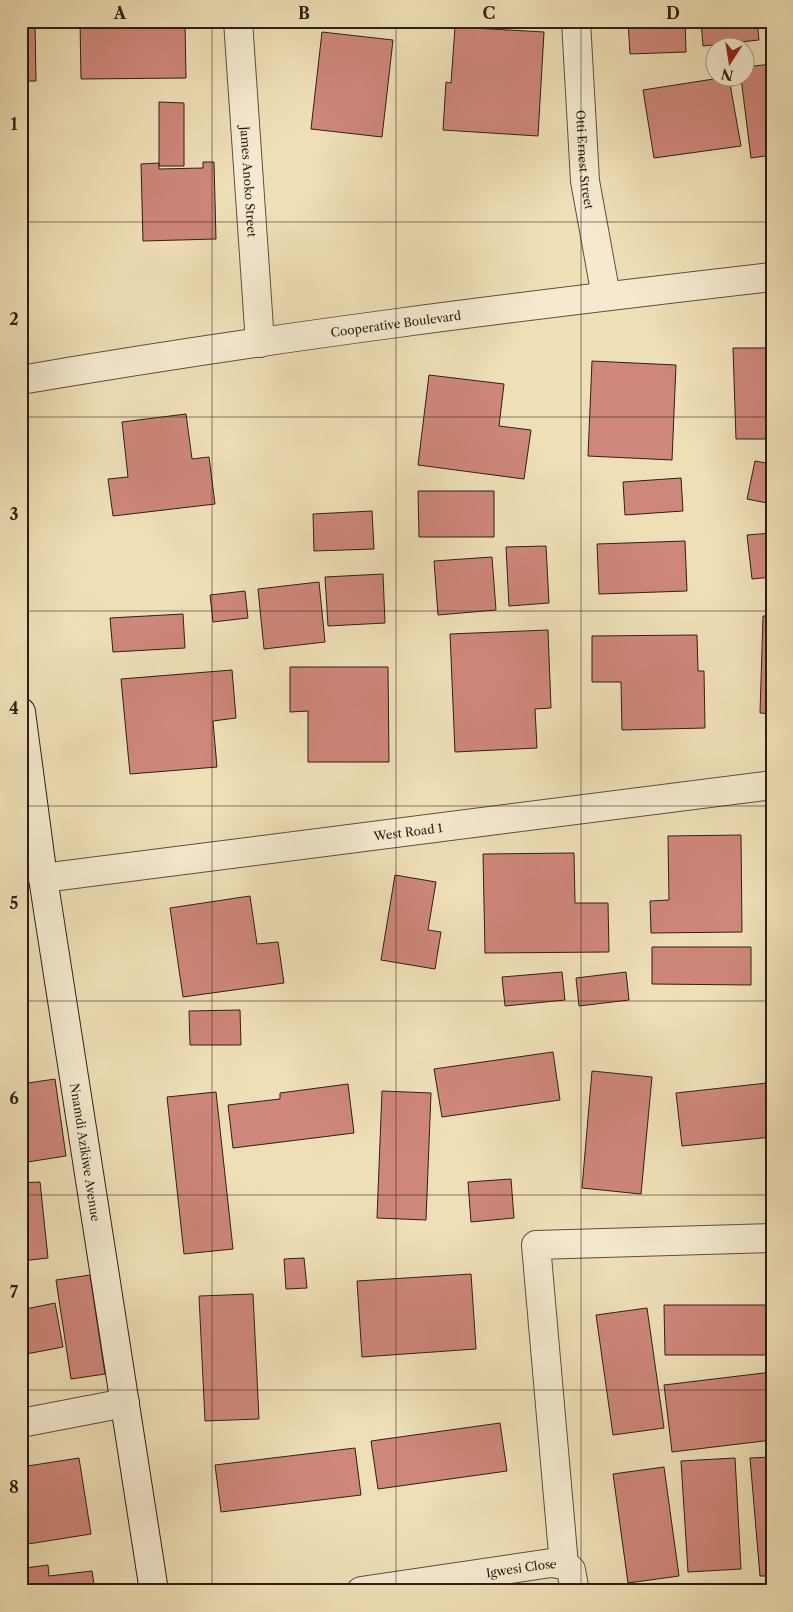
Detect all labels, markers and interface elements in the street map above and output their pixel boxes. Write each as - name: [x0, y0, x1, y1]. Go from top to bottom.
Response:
- text: A: [113, 3, 127, 23]
- text: B: [298, 3, 310, 23]
- text: C: [483, 3, 495, 23]
- text: D: [666, 3, 680, 23]
- north arrow: [706, 38, 756, 88]
- text: N: [719, 65, 735, 85]
- street label: Otti Ernest Street: [574, 110, 598, 211]
- text: 1: [10, 114, 18, 134]
- street label: James Anoko Street: [238, 124, 260, 238]
- street label: Cooperative Boulevard: [330, 307, 462, 340]
- text: 2: [9, 309, 19, 329]
- text: 3: [9, 504, 19, 524]
- text: 4: [9, 698, 19, 718]
- street label: West Road 1: [372, 820, 443, 843]
- text: 5: [10, 893, 19, 913]
- street label: Nnamdi Azikiwe Avenue: [68, 1082, 104, 1223]
- text: 6: [9, 1088, 19, 1108]
- text: 7: [10, 1282, 19, 1302]
- text: 8: [9, 1477, 19, 1497]
- street label: Igwesi Close: [485, 1555, 558, 1580]

